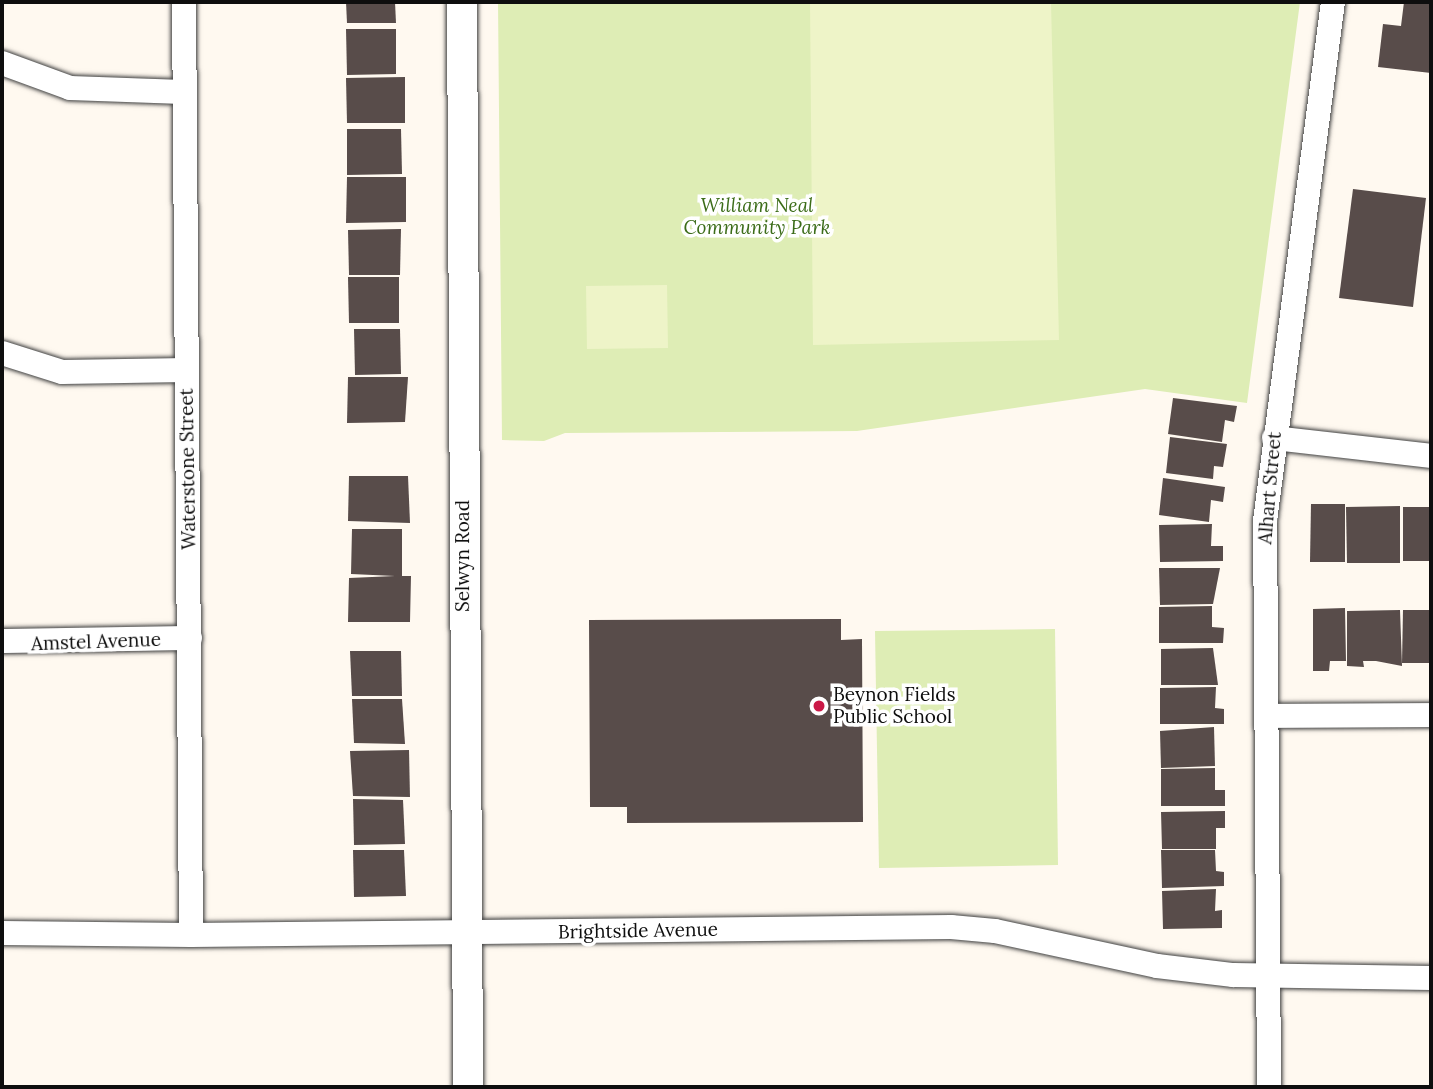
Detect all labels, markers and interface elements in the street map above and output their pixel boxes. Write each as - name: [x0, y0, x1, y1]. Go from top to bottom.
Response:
- park label: William Neal Community Park: [684, 195, 830, 239]
- street label: Waterstone Street: [175, 388, 201, 550]
- street label: Alhart Street: [1254, 431, 1286, 545]
- street label: Selwyn Road: [452, 500, 474, 612]
- street label: Amstel Avenue: [31, 628, 161, 656]
- place label: Beynon Fields Public School: [833, 684, 956, 728]
- marker: Beynon Fields Public School: [811, 698, 827, 714]
- street label: Brightside Avenue: [558, 918, 718, 944]

